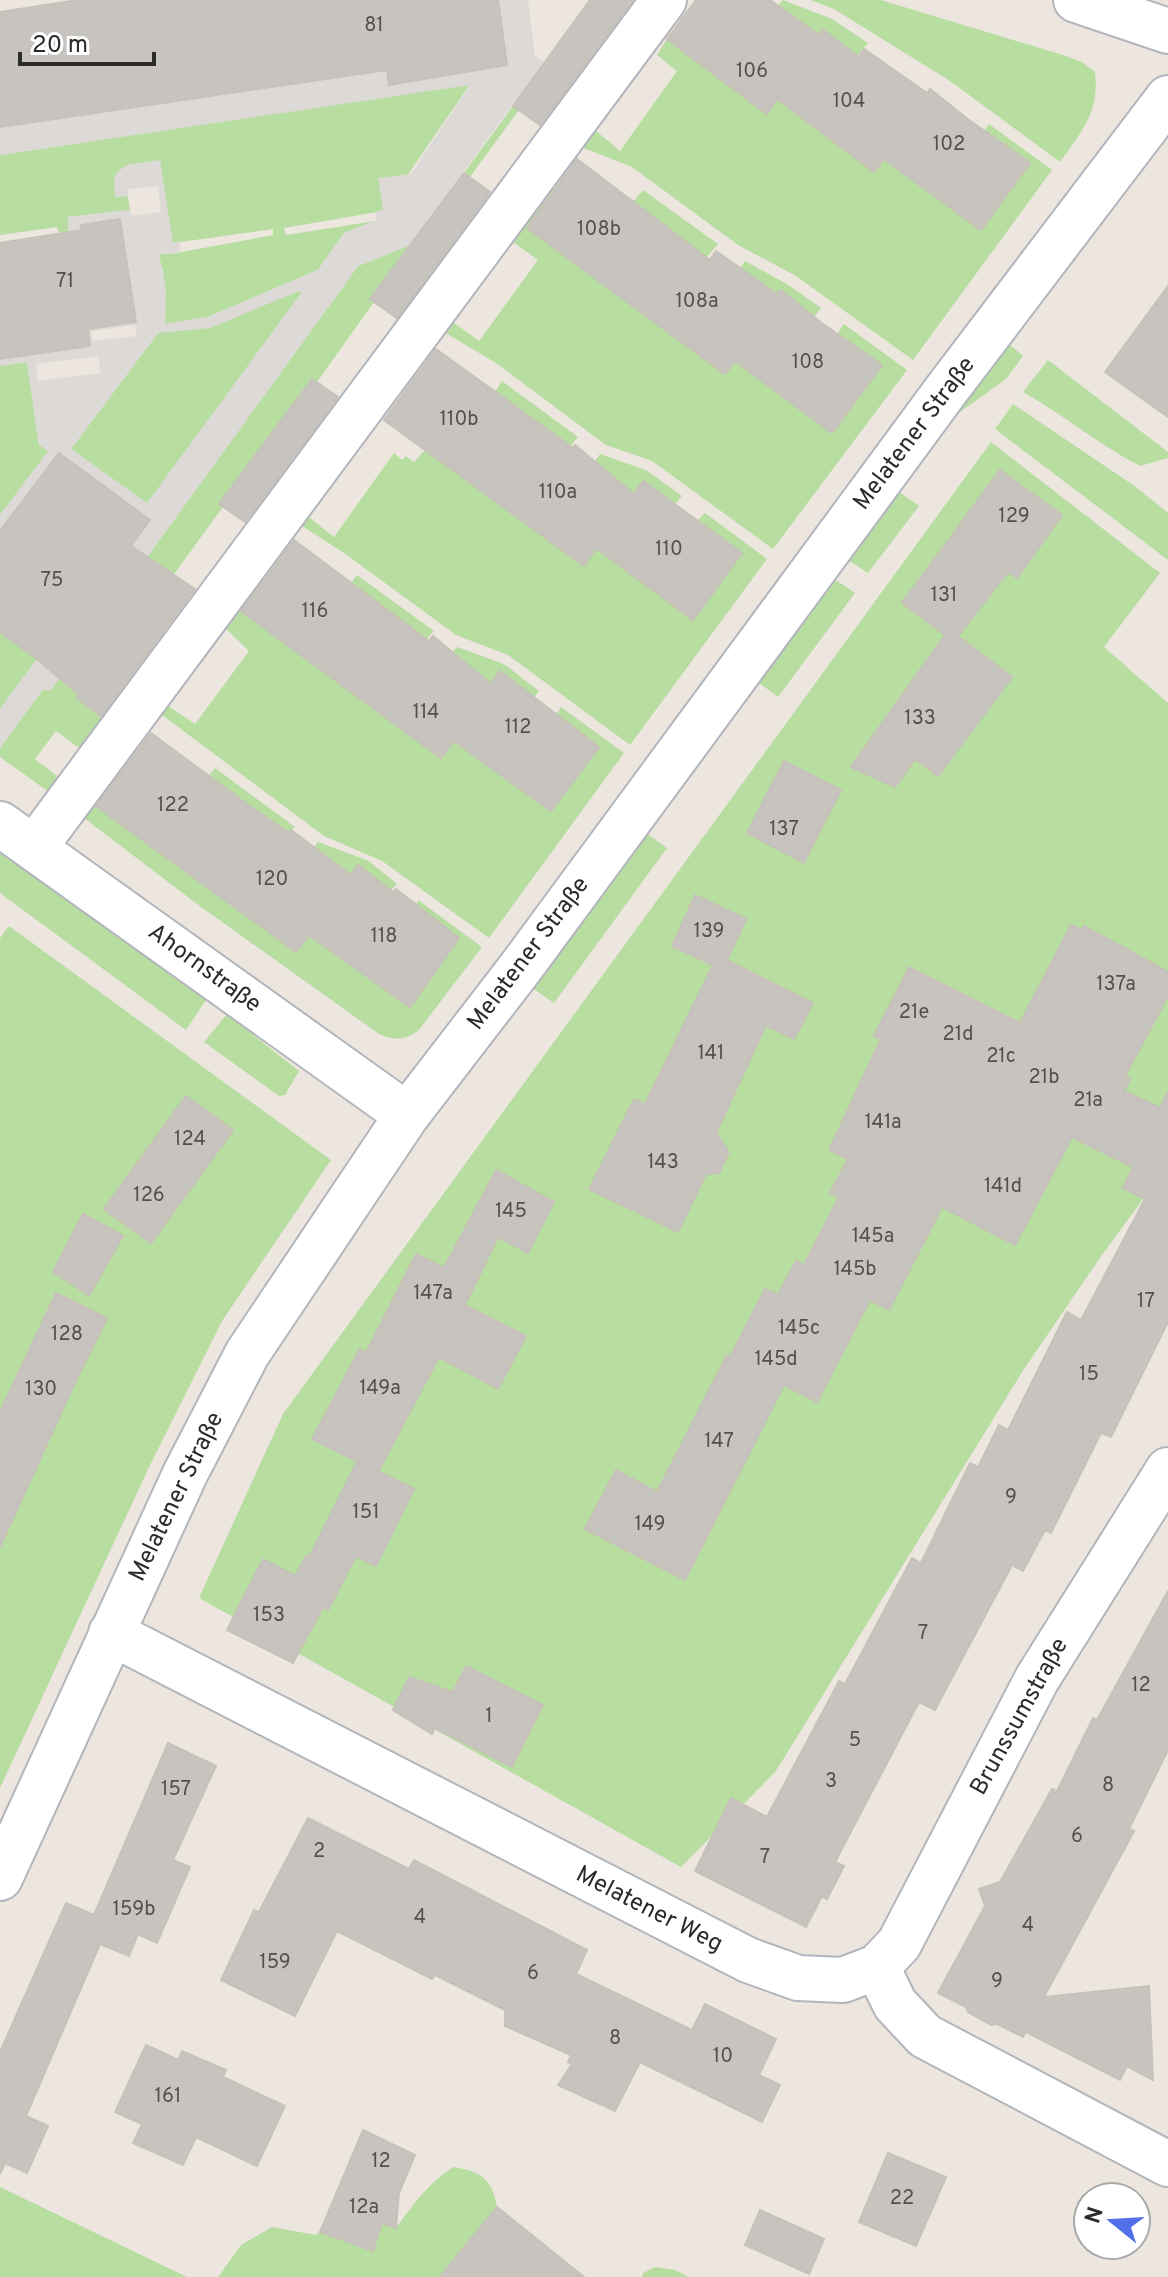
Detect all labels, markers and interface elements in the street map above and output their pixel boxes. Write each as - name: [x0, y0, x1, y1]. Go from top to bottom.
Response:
- house number: 81: [364, 13, 384, 39]
- scale bar: [20, 16, 154, 66]
- text: 20 m: [32, 31, 88, 61]
- house number: 106: [736, 59, 768, 85]
- house number: 104: [833, 89, 865, 115]
- house number: 102: [933, 132, 965, 158]
- house number: 108b: [577, 217, 621, 243]
- house number: 71: [56, 269, 74, 295]
- house number: 108a: [675, 289, 719, 315]
- house number: 108: [792, 350, 824, 376]
- street label: Melatener Straße: [847, 351, 983, 517]
- house number: 110b: [440, 407, 479, 433]
- house number: 110a: [539, 480, 577, 506]
- house number: 129: [998, 504, 1030, 530]
- house number: 110: [655, 537, 683, 563]
- house number: 75: [41, 568, 63, 594]
- house number: 131: [931, 583, 957, 609]
- house number: 116: [302, 599, 328, 625]
- house number: 114: [413, 700, 439, 726]
- house number: 133: [904, 706, 936, 732]
- house number: 112: [504, 715, 532, 741]
- house number: 122: [157, 793, 189, 819]
- house number: 137: [769, 817, 799, 843]
- house number: 120: [256, 867, 288, 893]
- street label: Melatener Straße: [461, 871, 597, 1037]
- street label: Ahornstraße: [141, 918, 267, 1020]
- house number: 139: [693, 919, 725, 945]
- house number: 118: [370, 924, 398, 950]
- house number: 137a: [1096, 972, 1136, 998]
- house number: 21e: [899, 1000, 929, 1026]
- house number: 21d: [943, 1022, 973, 1048]
- house number: 141: [698, 1041, 724, 1067]
- house number: 21c: [986, 1044, 1016, 1070]
- house number: 21b: [1029, 1065, 1059, 1091]
- house number: 21a: [1073, 1088, 1103, 1114]
- house number: 141a: [865, 1110, 901, 1136]
- house number: 124: [174, 1127, 206, 1153]
- house number: 143: [647, 1150, 679, 1176]
- house number: 141d: [984, 1174, 1022, 1200]
- house number: 126: [133, 1183, 165, 1209]
- house number: 145: [495, 1199, 527, 1225]
- house number: 145a: [852, 1224, 894, 1250]
- house number: 145b: [833, 1257, 877, 1283]
- house number: 147a: [413, 1281, 453, 1307]
- house number: 17: [1137, 1289, 1155, 1315]
- house number: 145c: [778, 1316, 820, 1342]
- house number: 128: [51, 1322, 83, 1348]
- house number: 145d: [754, 1347, 798, 1373]
- house number: 15: [1079, 1362, 1099, 1388]
- house number: 149a: [359, 1376, 401, 1402]
- house number: 130: [25, 1377, 57, 1403]
- street label: Melatener Straße: [123, 1407, 231, 1587]
- house number: 147: [704, 1429, 734, 1455]
- house number: 9: [1005, 1485, 1017, 1511]
- house number: 151: [352, 1500, 380, 1526]
- house number: 149: [634, 1512, 666, 1538]
- house number: 153: [253, 1603, 285, 1629]
- house number: 7: [918, 1621, 928, 1647]
- street label: Brunssumstraße: [964, 1633, 1076, 1801]
- house number: 12: [1131, 1673, 1151, 1699]
- house number: 1: [485, 1704, 493, 1730]
- house number: 5: [849, 1728, 861, 1754]
- house number: 3: [825, 1769, 837, 1795]
- house number: 8: [1102, 1773, 1114, 1799]
- house number: 157: [161, 1777, 191, 1803]
- house number: 6: [1071, 1824, 1083, 1850]
- house number: 2: [313, 1839, 325, 1865]
- house number: 7: [760, 1845, 770, 1871]
- street label: Melatener Weg: [571, 1860, 727, 1960]
- house number: 159b: [113, 1897, 155, 1923]
- house number: 4: [414, 1905, 426, 1931]
- house number: 4: [1022, 1913, 1034, 1939]
- house number: 159: [259, 1950, 291, 1976]
- house number: 6: [527, 1961, 539, 1987]
- house number: 9: [991, 1969, 1003, 1995]
- house number: 8: [609, 2026, 621, 2052]
- house number: 10: [713, 2044, 733, 2070]
- house number: 161: [155, 2084, 181, 2110]
- house number: 12: [371, 2149, 391, 2175]
- north arrow: [1072, 2181, 1152, 2261]
- house number: 22: [890, 2186, 914, 2212]
- house number: 12a: [349, 2195, 379, 2221]
- text: N: [1080, 2204, 1111, 2227]

